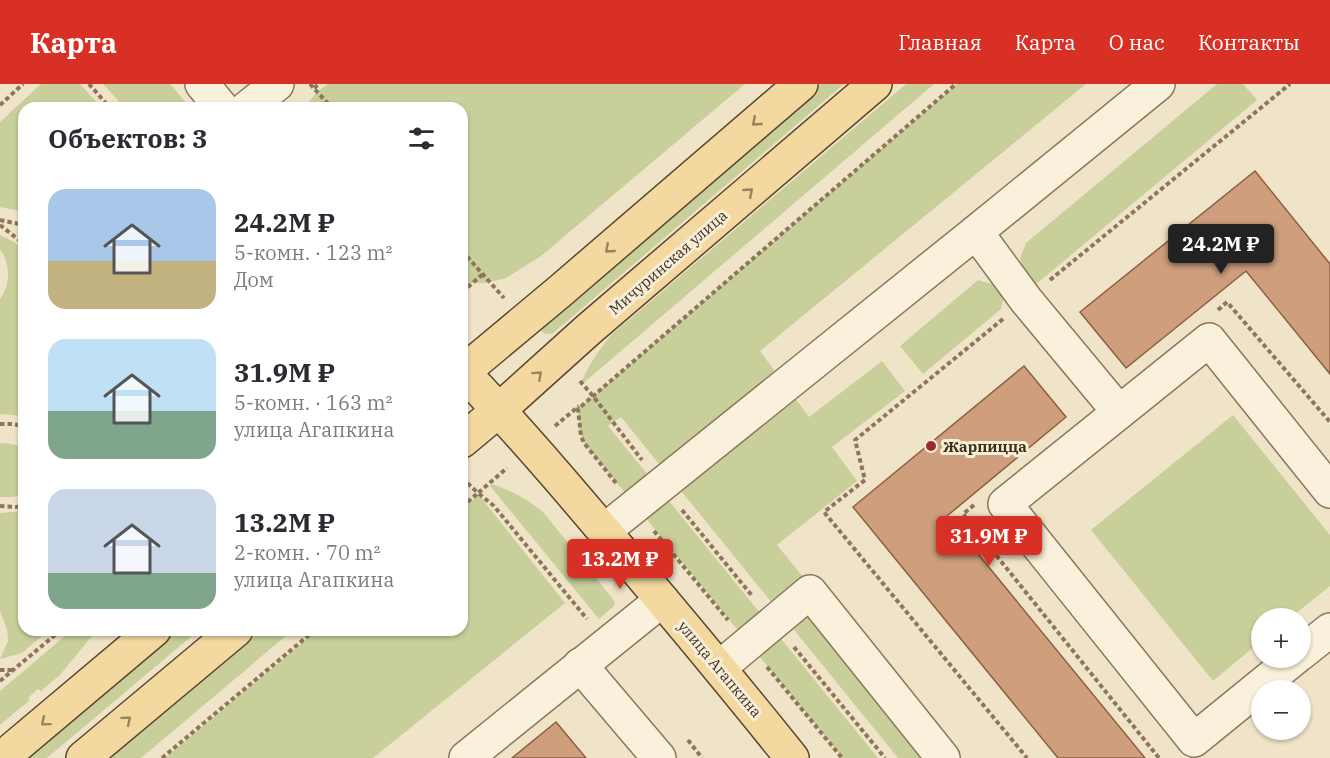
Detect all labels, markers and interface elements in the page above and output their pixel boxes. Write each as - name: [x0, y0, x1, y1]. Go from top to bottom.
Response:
- text: Карта: [30, 24, 117, 61]
- text: Главная: [898, 28, 982, 56]
- text: Карта: [1015, 28, 1076, 56]
- text: О нас: [1109, 28, 1165, 56]
- text: Контакты: [1198, 28, 1300, 56]
- one-way arrow: [753, 115, 763, 126]
- text: Объектов: 3: [48, 121, 208, 155]
- icon: filters: [405, 122, 438, 155]
- one-way arrow: [742, 189, 753, 200]
- text: 24.2M ₽: [234, 205, 335, 239]
- street label: Мичуринская улица: [605, 205, 731, 319]
- icon: home: [96, 213, 168, 285]
- pin: 24.2M ₽: [1166, 224, 1276, 275]
- text: 24.2M ₽: [1182, 230, 1260, 257]
- text: 5-комн. · 123 m²: [234, 239, 393, 266]
- one-way arrow: [605, 242, 615, 253]
- text: Дом: [234, 266, 274, 293]
- text: 31.9M ₽: [234, 355, 335, 389]
- icon: home: [96, 363, 168, 435]
- one-way arrow: [531, 371, 542, 382]
- text: 5-комн. · 163 m²: [234, 389, 393, 416]
- text: улица Агапкина: [234, 416, 394, 443]
- place label: Жарпицца: [943, 437, 1027, 456]
- marker: Жарпицца: [924, 439, 938, 453]
- text: 13.2M ₽: [234, 505, 335, 539]
- icon: home: [96, 513, 168, 585]
- pin: 31.9M ₽: [934, 516, 1044, 567]
- text: 31.9M ₽: [950, 522, 1028, 549]
- text: 2-комн. · 70 m²: [234, 539, 381, 566]
- pin: 13.2M ₽: [565, 539, 675, 590]
- text: 13.2M ₽: [581, 545, 659, 572]
- text: улица Агапкина: [234, 566, 394, 593]
- map controls: [1251, 608, 1311, 740]
- button: +: [1251, 608, 1311, 668]
- street label: улица Агапкина: [674, 617, 766, 721]
- button: −: [1251, 680, 1311, 740]
- one-way arrow: [41, 714, 52, 725]
- one-way arrow: [121, 717, 132, 728]

